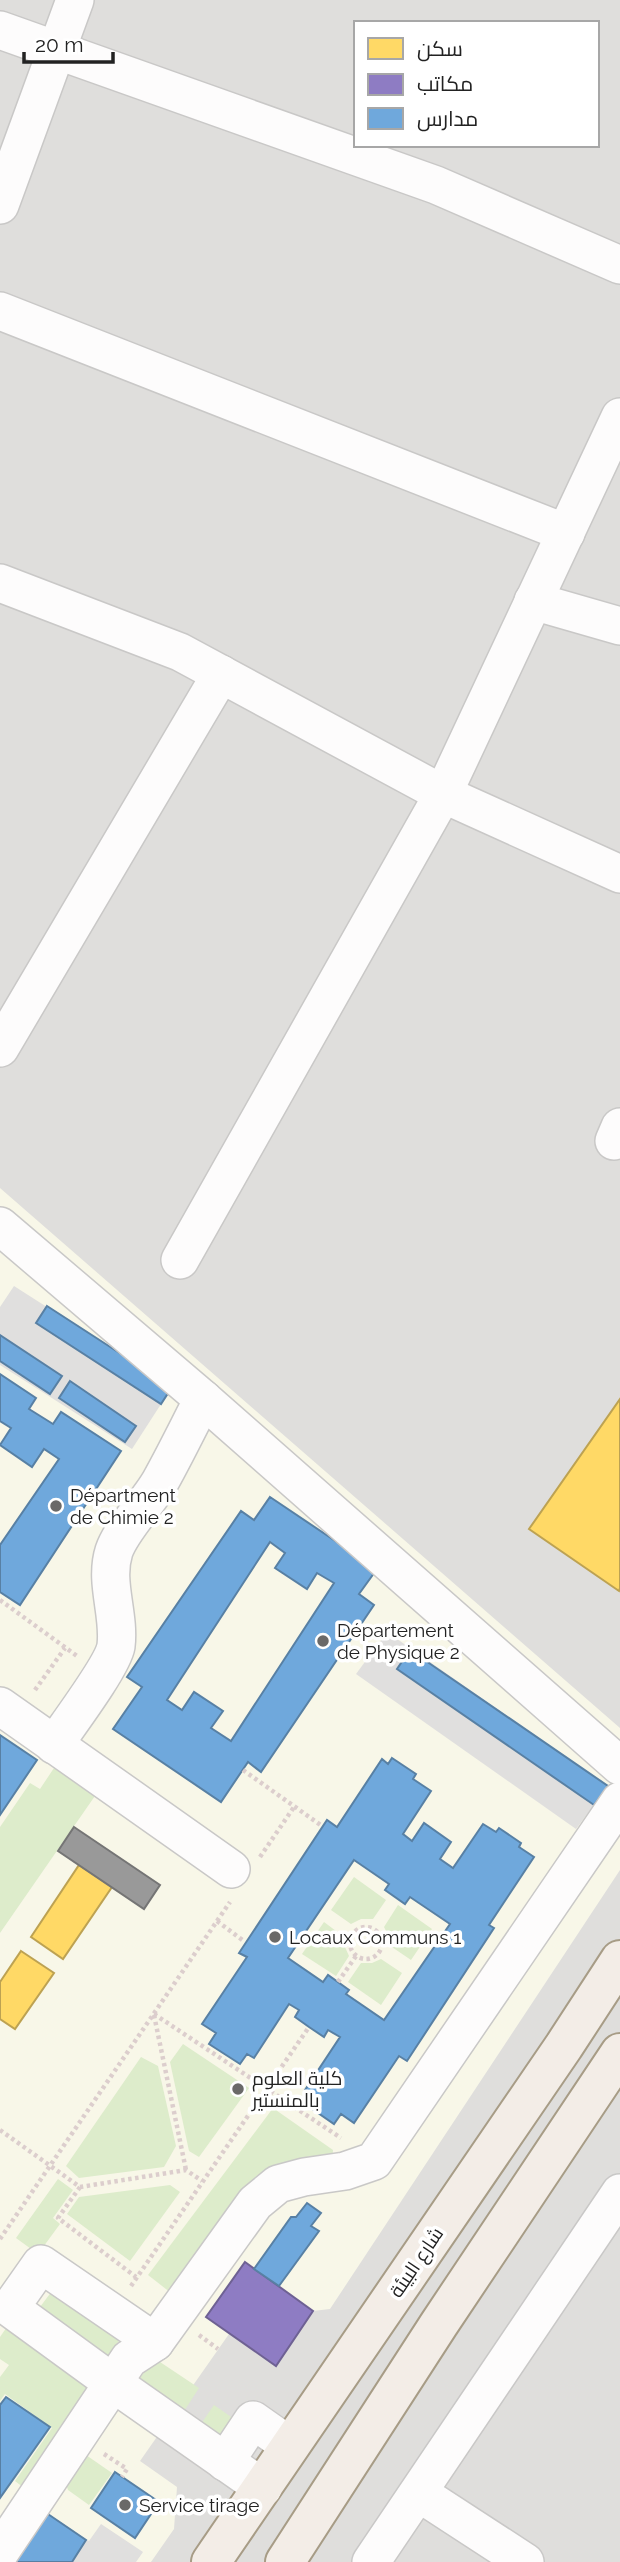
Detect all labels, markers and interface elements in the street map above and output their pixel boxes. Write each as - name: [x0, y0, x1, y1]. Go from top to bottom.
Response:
- scale bar: [24, 21, 114, 65]
- legend: [354, 21, 599, 147]
- text: 20 m: [35, 32, 83, 57]
- text: سكن: [417, 36, 463, 62]
- text: مكاتب: [417, 71, 473, 96]
- text: مدارس: [417, 106, 478, 132]
- place label: Départment de Chimie 2: [70, 1484, 176, 1528]
- marker: Départment de Chimie 2: [48, 1498, 64, 1514]
- place label: Département de Physique 2: [337, 1619, 460, 1663]
- marker: Département de Physique 2: [315, 1633, 331, 1649]
- place label: Locaux Communs 1: [289, 1926, 461, 1948]
- marker: Locaux Communs 1: [267, 1929, 283, 1945]
- place label: كلية العلوم بالمنستير: [251, 2067, 342, 2112]
- marker: كلية العلوم بالمنستير: [230, 2081, 246, 2097]
- street label: شارع البيئة: [385, 2223, 450, 2303]
- place label: Service tirage: [139, 2494, 259, 2516]
- marker: Service tirage: [117, 2497, 133, 2513]

